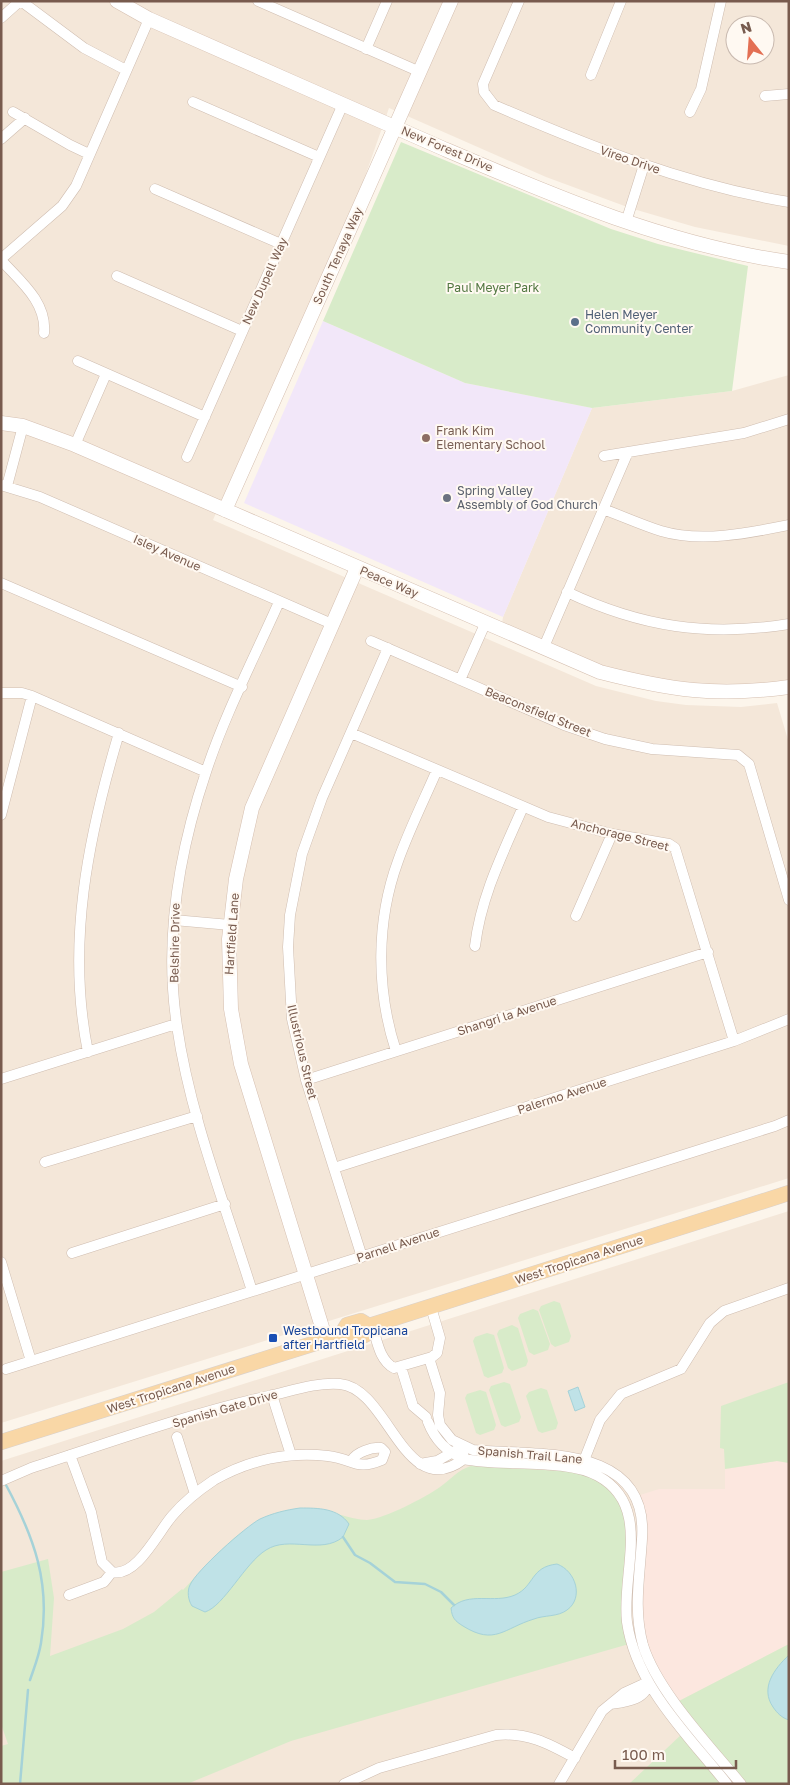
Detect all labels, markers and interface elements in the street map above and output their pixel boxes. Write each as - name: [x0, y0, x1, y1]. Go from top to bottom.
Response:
- north arrow: [725, 15, 775, 65]
- text: N: [738, 17, 754, 37]
- street label: New Forest Drive: [399, 122, 495, 175]
- street label: Vireo Drive: [598, 142, 662, 177]
- street label: South Tenaya Way: [309, 205, 366, 307]
- street label: New Dupell Way: [239, 235, 291, 327]
- park label: Paul Meyer Park: [447, 280, 540, 295]
- place label: Helen Meyer Community Center: [585, 307, 693, 336]
- marker: Helen Meyer Community Center: [569, 316, 581, 328]
- place label: Frank Kim Elementary School: [436, 423, 545, 452]
- marker: Frank Kim Elementary School: [420, 432, 432, 444]
- place label: Spring Valley Assembly of God Church: [457, 483, 598, 512]
- marker: Spring Valley Assembly of God Church: [441, 492, 453, 504]
- street label: Isley Avenue: [131, 531, 203, 574]
- street label: Peace Way: [358, 562, 421, 601]
- street label: Beaconsfield Street: [483, 683, 594, 740]
- street label: Anchorage Street: [569, 815, 671, 854]
- street label: Hartfield Lane: [221, 892, 242, 976]
- street label: Belshire Drive: [166, 903, 183, 983]
- street label: Shangri la Avenue: [455, 992, 558, 1039]
- street label: Illustrious Street: [284, 1003, 321, 1101]
- street label: Palermo Avenue: [515, 1074, 608, 1117]
- street label: Parnell Avenue: [354, 1224, 441, 1265]
- street label: West Tropicana Avenue: [513, 1232, 645, 1287]
- place label: Westbound Tropicana after Hartfield: [283, 1323, 408, 1352]
- marker: Westbound Tropicana after Hartfield: [267, 1332, 279, 1344]
- street label: West Tropicana Avenue: [105, 1361, 237, 1416]
- street label: Spanish Gate Drive: [171, 1386, 279, 1431]
- street label: Spanish Trail Lane: [477, 1442, 583, 1467]
- scale bar: [615, 1738, 736, 1770]
- text: 100 m: [622, 1745, 665, 1763]

